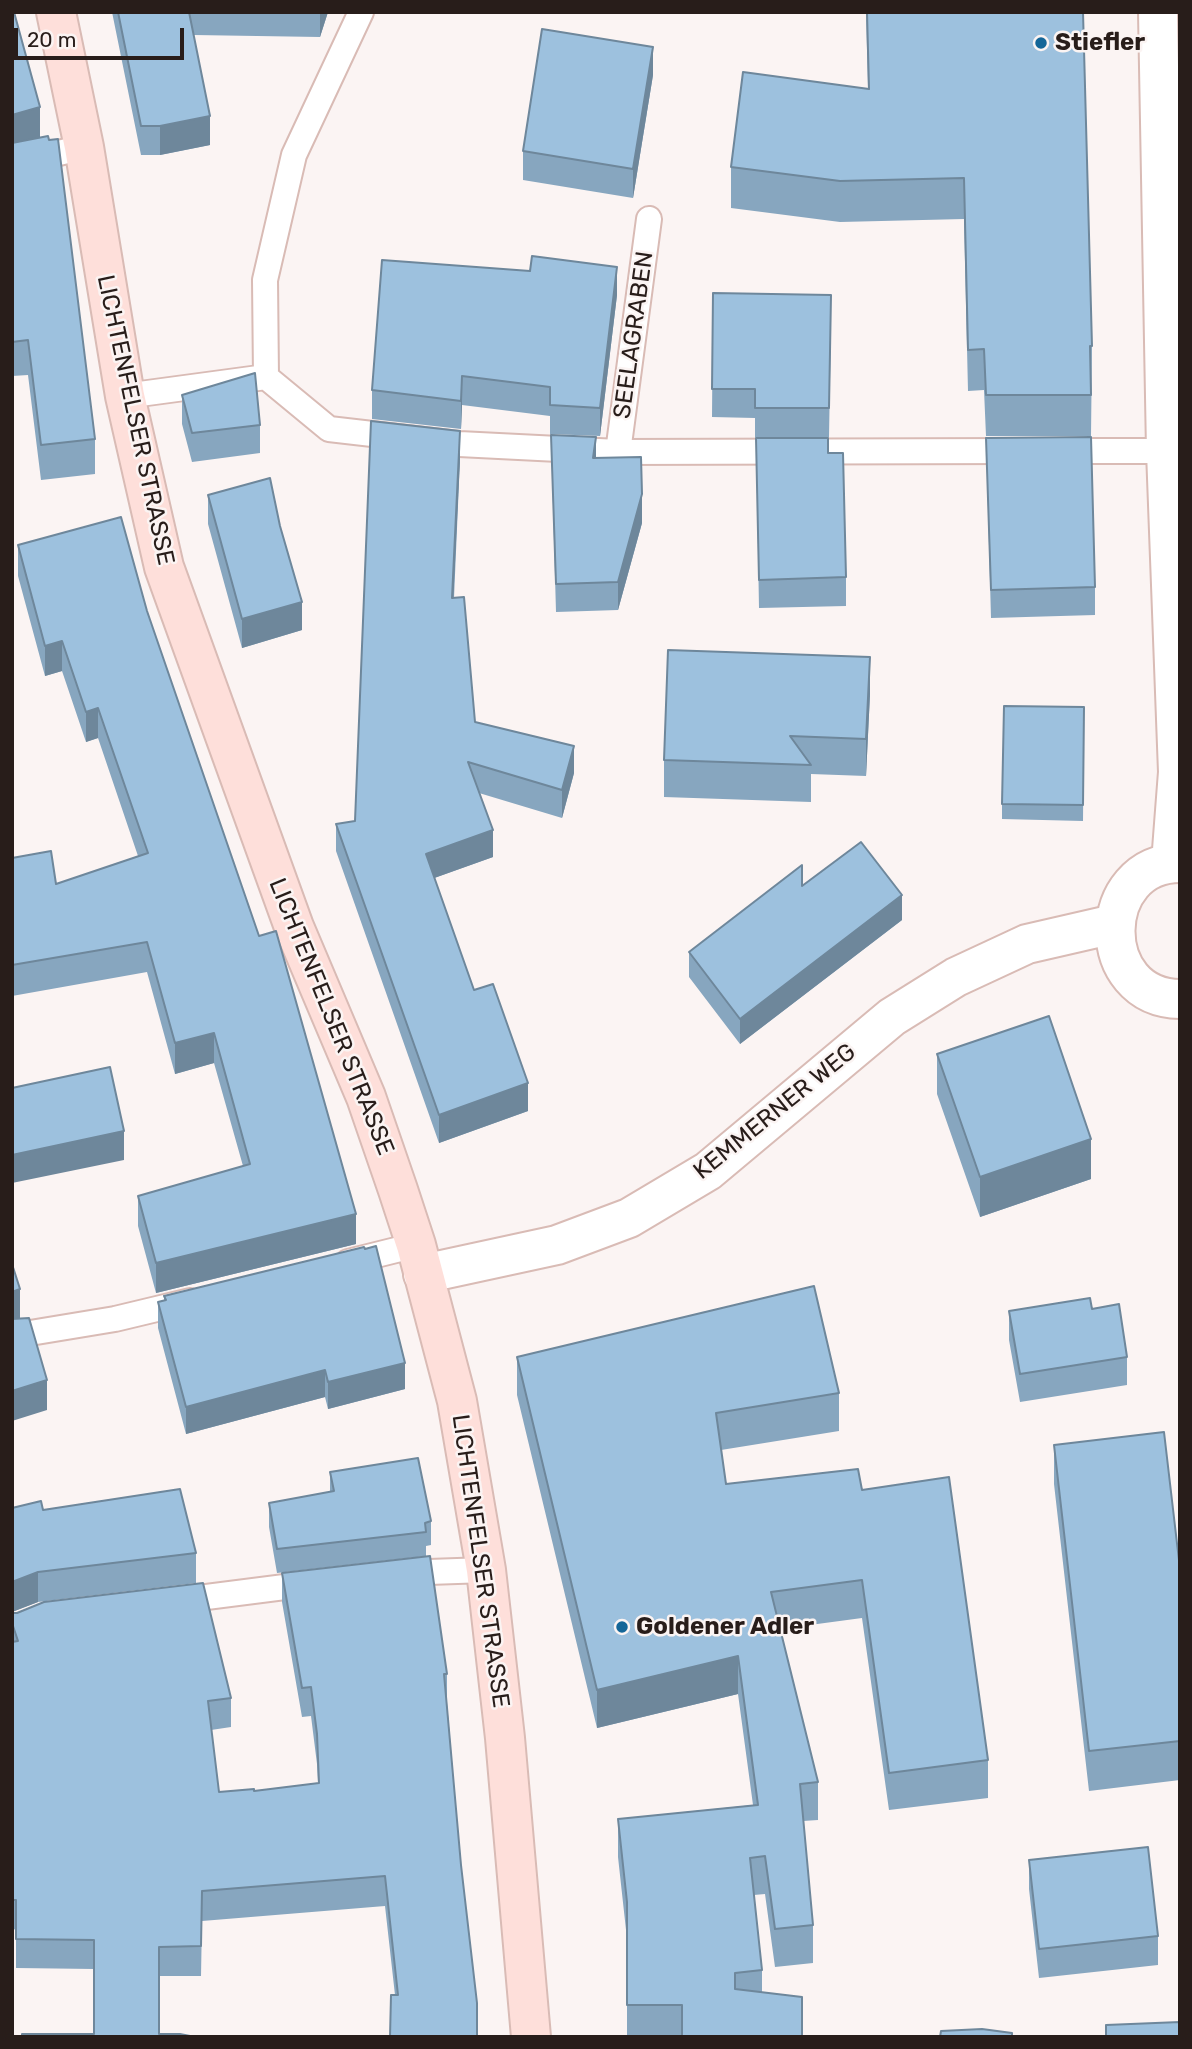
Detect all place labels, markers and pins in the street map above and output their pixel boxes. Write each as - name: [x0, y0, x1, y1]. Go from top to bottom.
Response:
- place label: Stiefler: [1055, 29, 1145, 57]
- marker: Stiefler: [1033, 35, 1049, 51]
- place label: Goldener Adler: [636, 1613, 814, 1641]
- marker: Goldener Adler: [614, 1619, 630, 1635]

